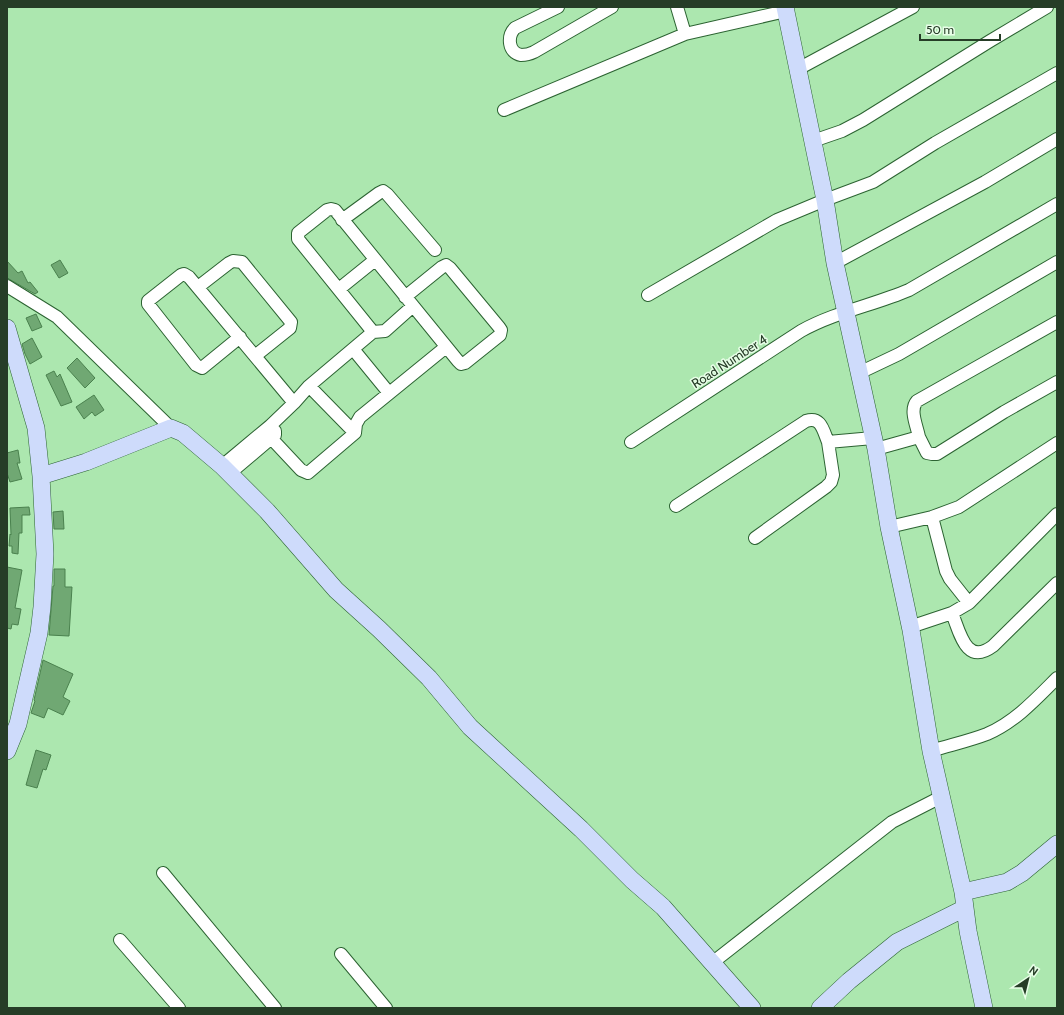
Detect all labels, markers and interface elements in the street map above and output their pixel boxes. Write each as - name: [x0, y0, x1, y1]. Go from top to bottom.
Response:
- scale bar: [920, 16, 1000, 42]
- text: 50 m: [926, 22, 954, 37]
- street label: Road Number 4: [688, 330, 770, 391]
- north arrow: [1008, 959, 1048, 999]
- text: N: [1027, 963, 1041, 979]

